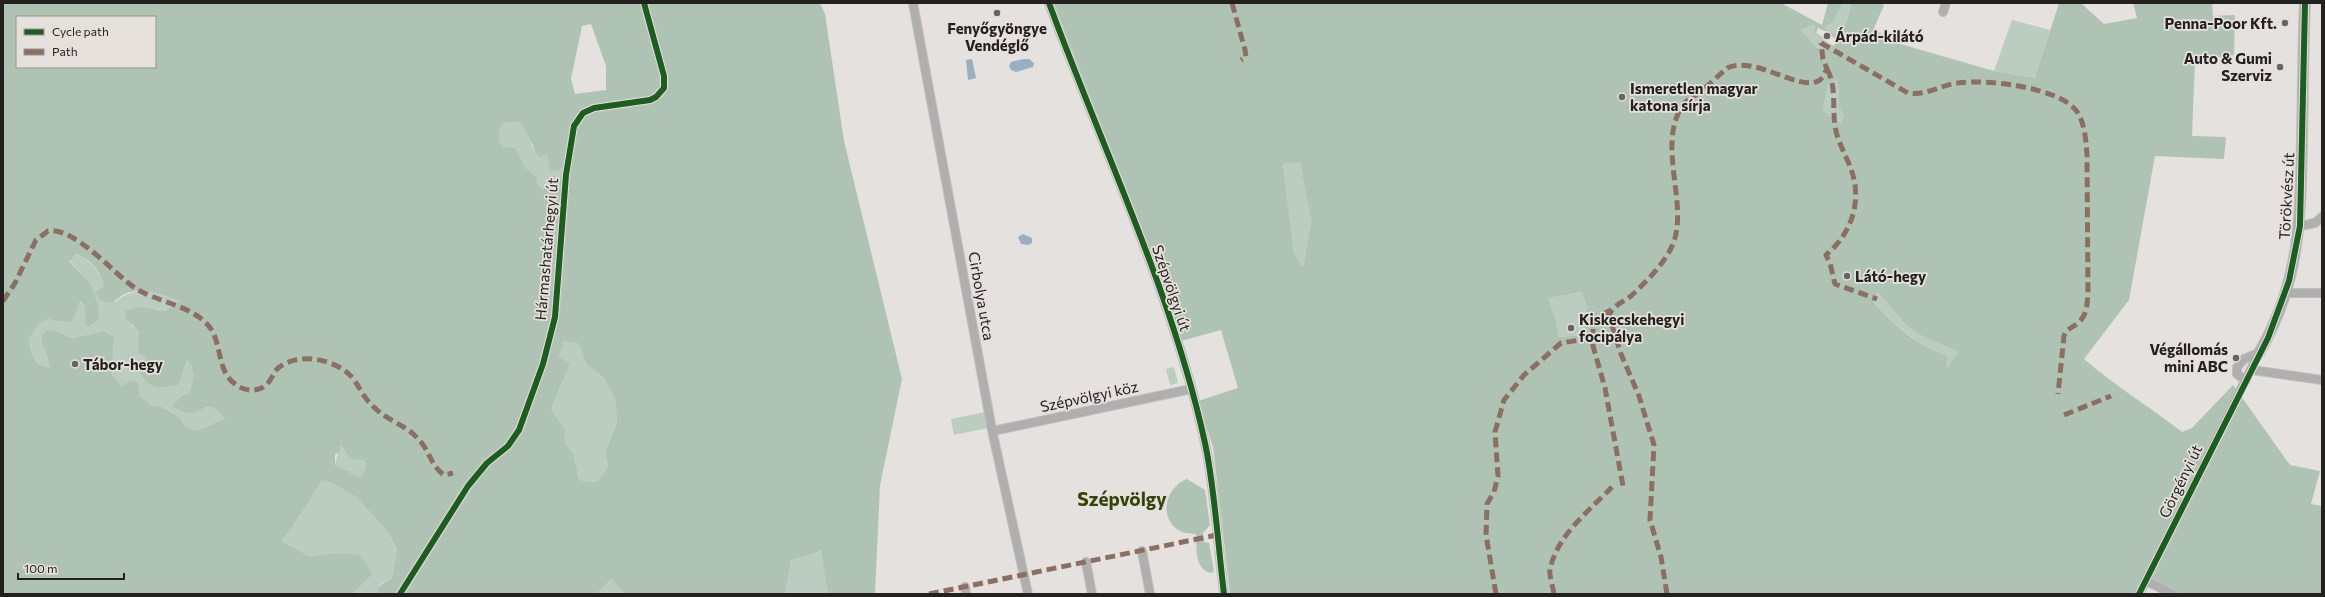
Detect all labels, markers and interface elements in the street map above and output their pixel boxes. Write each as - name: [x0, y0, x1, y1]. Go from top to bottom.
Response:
- marker: Fenyőgyöngye Vendéglő: [992, 8, 1002, 18]
- place label: Penna-Poor Kft.: [2164, 14, 2277, 32]
- legend: [16, 16, 156, 68]
- marker: Penna-Poor Kft.: [2280, 18, 2290, 28]
- place label: Fenyőgyöngye Vendéglő: [947, 19, 1047, 54]
- text: Cycle path: [52, 24, 109, 38]
- place label: Árpád-kilátó: [1835, 27, 1924, 45]
- marker: Árpád-kilátó: [1822, 31, 1832, 41]
- text: Path: [52, 44, 78, 58]
- place label: Auto & Gumi Szerviz: [2184, 49, 2272, 84]
- marker: Auto & Gumi Szerviz: [2275, 62, 2285, 72]
- place label: Ismeretlen magyar katona sírja: [1630, 79, 1758, 114]
- marker: Ismeretlen magyar katona sírja: [1617, 92, 1627, 102]
- street label: Törökvész út: [2275, 152, 2297, 240]
- street label: Hármashatárhegyi út: [531, 177, 561, 321]
- street label: Szépvölgyi út: [1149, 242, 1195, 334]
- street label: Cirbolya utca: [965, 250, 999, 342]
- place label: Látó-hegy: [1855, 267, 1927, 285]
- marker: Látó-hegy: [1842, 271, 1852, 281]
- place label: Kiskecskehegyi focipálya: [1579, 310, 1684, 345]
- marker: Kiskecskehegyi focipálya: [1566, 323, 1576, 333]
- place label: Végállomás mini ABC: [2149, 340, 2228, 375]
- marker: Végállomás mini ABC: [2231, 353, 2241, 363]
- place label: Tábor-hegy: [83, 355, 164, 373]
- marker: Tábor-hegy: [70, 359, 80, 369]
- street label: Szépvölgyi köz: [1038, 377, 1140, 415]
- street label: Görgényi út: [2155, 441, 2205, 521]
- district label: Szépvölgy: [1077, 487, 1167, 510]
- scale bar: [18, 555, 124, 581]
- text: 100 m: [24, 561, 58, 575]

